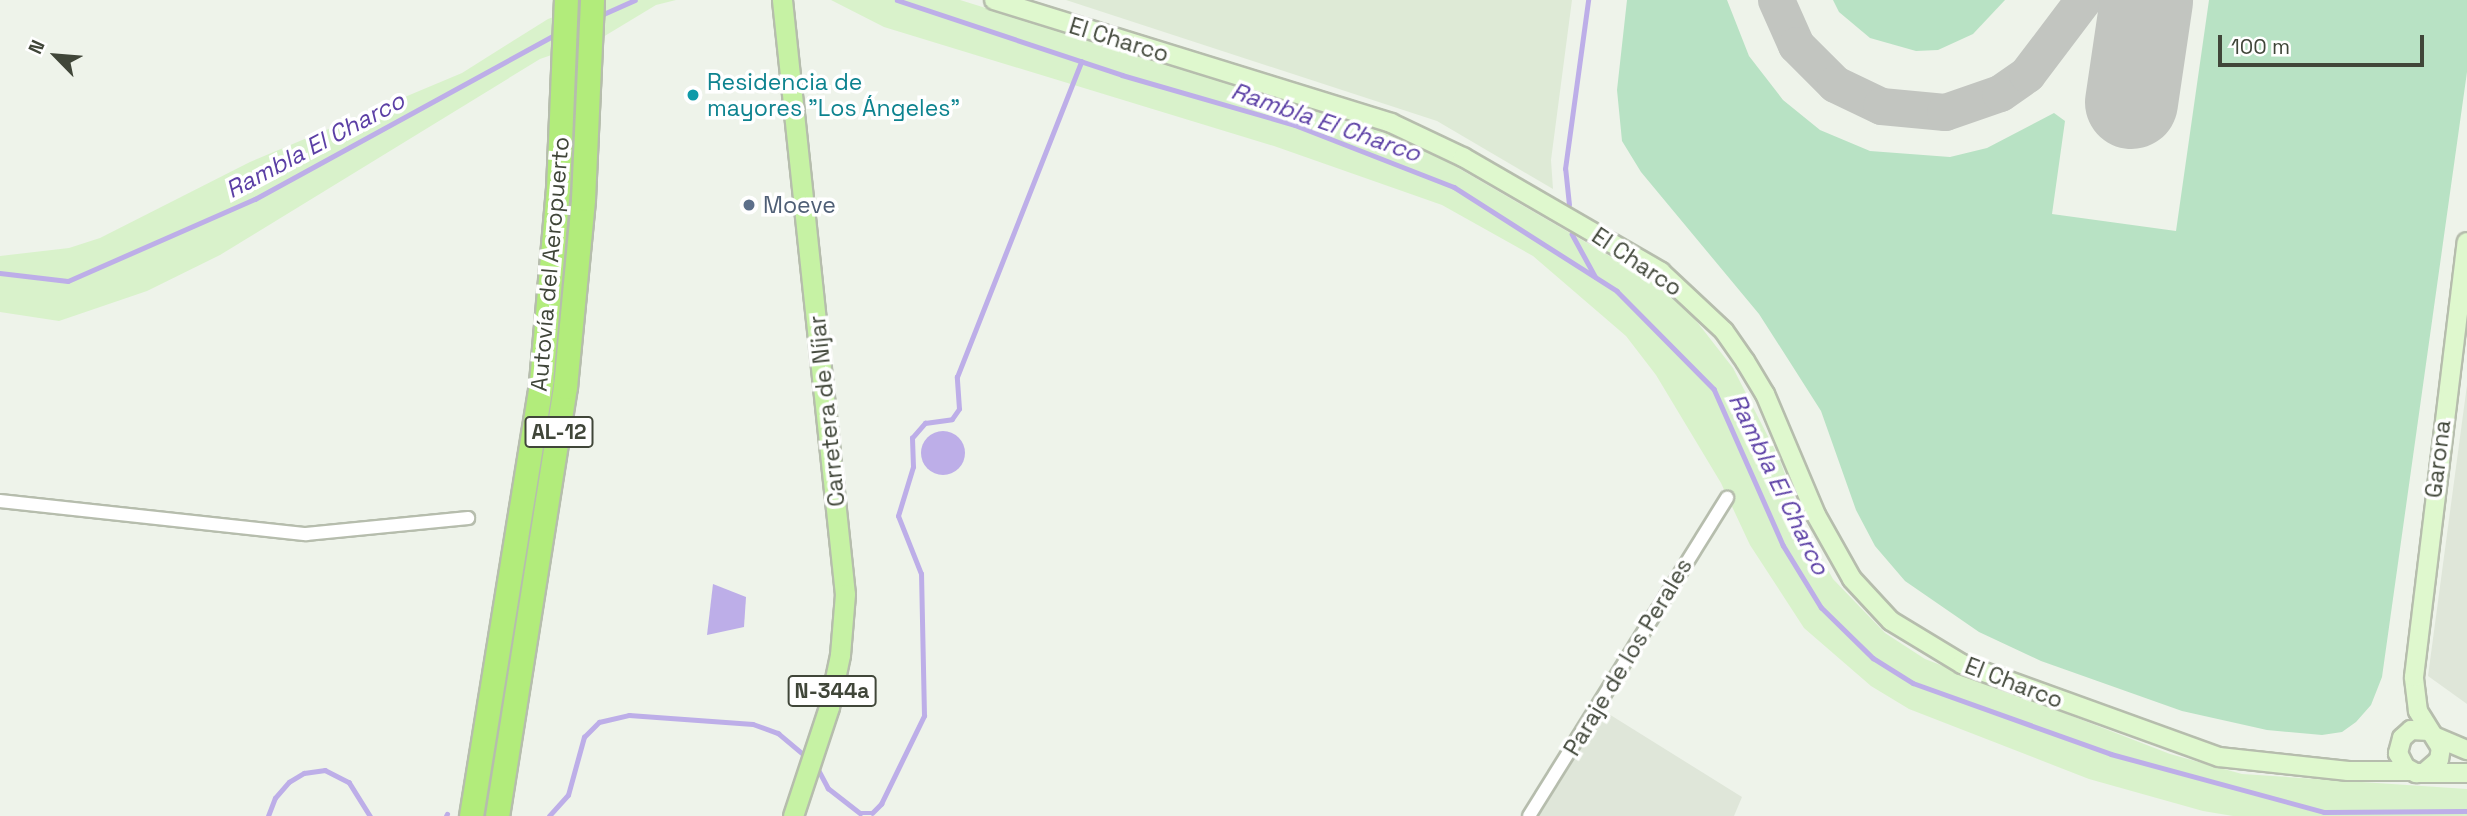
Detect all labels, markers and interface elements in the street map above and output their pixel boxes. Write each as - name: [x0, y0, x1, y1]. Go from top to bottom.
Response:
- street label: El Charco: [1066, 12, 1172, 68]
- north arrow: [21, 21, 91, 91]
- scale bar: [2222, 21, 2428, 65]
- text: 100 m: [2231, 33, 2290, 60]
- text: N: [22, 36, 51, 58]
- place label: Residencia de mayores "Los Ángeles": [707, 68, 960, 122]
- water label: Rambla El Charco: [1228, 76, 1424, 168]
- water label: Rambla El Charco: [221, 86, 409, 204]
- marker: Residencia de mayores "Los Ángeles": [685, 87, 701, 103]
- street label: Autovía del Aeropuerto: [525, 135, 575, 393]
- place label: Moeve: [763, 191, 836, 219]
- marker: Moeve: [741, 197, 757, 213]
- street label: El Charco: [1587, 222, 1687, 302]
- street label: Carretera de Níjar: [803, 314, 851, 508]
- water label: Rambla El Charco: [1723, 389, 1835, 579]
- road number: AL-12: [524, 414, 594, 450]
- street label: Garona: [2420, 419, 2456, 499]
- street label: Paraje de los Perales: [1558, 553, 1698, 761]
- street label: El Charco: [1961, 652, 2067, 714]
- road number: N-344a: [786, 674, 878, 708]

